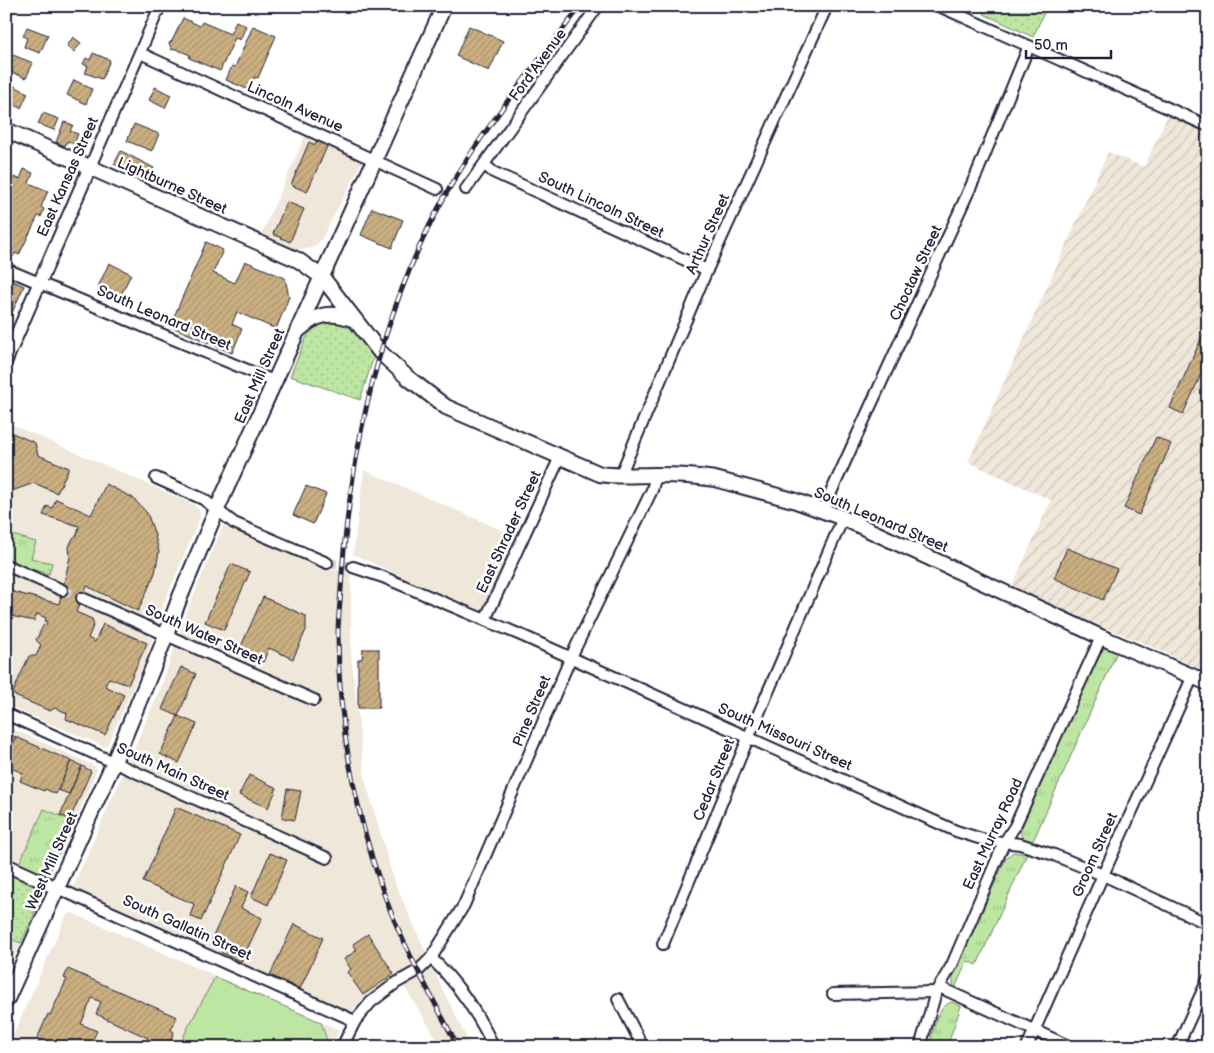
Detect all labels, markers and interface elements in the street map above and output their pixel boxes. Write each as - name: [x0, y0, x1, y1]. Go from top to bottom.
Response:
- street label: Ford Avenue: [505, 25, 571, 105]
- scale bar: [1026, 28, 1112, 60]
- text: 50 m: [1034, 36, 1068, 55]
- street label: Lincoln Avenue: [244, 77, 346, 137]
- street label: East Kansas Street: [33, 114, 103, 240]
- street label: Lightburne Street: [114, 153, 230, 219]
- street label: South Lincoln Street: [535, 168, 667, 243]
- street label: Arthur Street: [682, 190, 734, 277]
- street label: Choctaw Street: [886, 222, 947, 324]
- street label: South Leonard Street: [94, 281, 234, 355]
- street label: East Mill Street: [230, 325, 290, 427]
- street label: East Shrader Street: [472, 467, 546, 596]
- street label: South Leonard Street: [811, 483, 951, 557]
- street label: South Water Street: [142, 601, 266, 670]
- street label: Pine Street: [509, 672, 556, 749]
- street label: South Missouri Street: [715, 699, 855, 775]
- street label: Cedar Street: [689, 736, 739, 824]
- street label: South Main Street: [114, 739, 233, 805]
- street label: East Murray Road: [959, 775, 1027, 893]
- street label: West Mill Street: [22, 808, 82, 913]
- street label: Groom Street: [1068, 809, 1122, 900]
- street label: South Gallatin Street: [120, 891, 255, 965]

